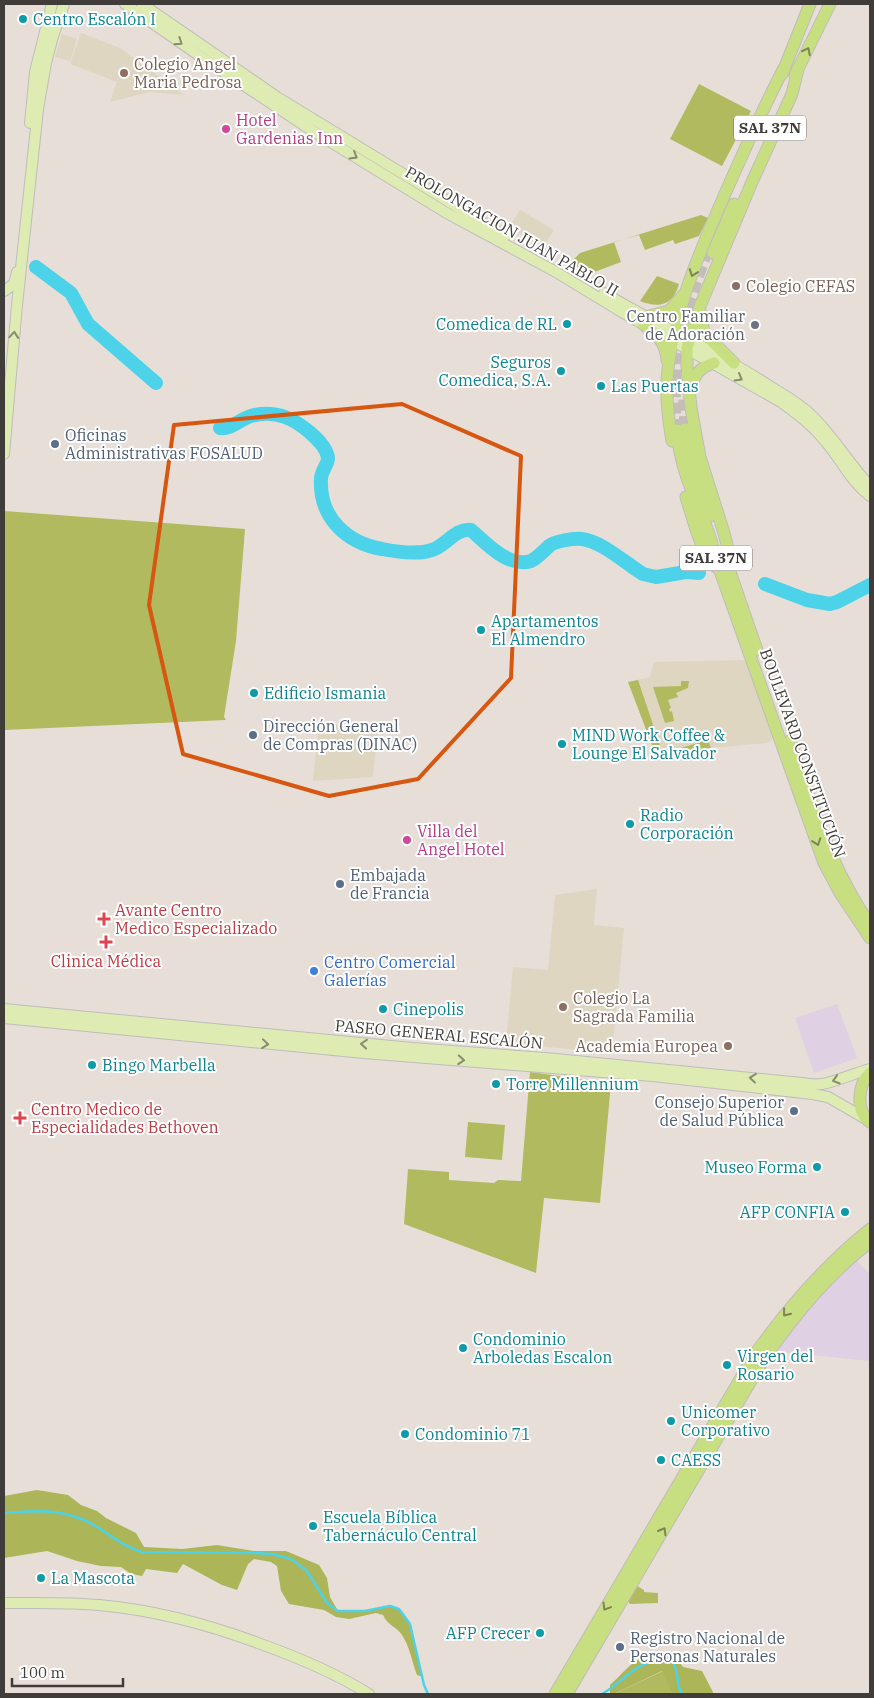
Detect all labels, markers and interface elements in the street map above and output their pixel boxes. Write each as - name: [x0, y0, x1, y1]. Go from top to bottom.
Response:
- place label: Centro Escalón I: [33, 9, 156, 29]
- marker: Centro Escalón I: [17, 13, 29, 25]
- one-way arrow: [173, 36, 183, 45]
- one-way arrow: [801, 47, 811, 56]
- place label: Colegio Angel Maria Pedrosa: [134, 54, 242, 92]
- marker: Colegio Angel Maria Pedrosa: [118, 67, 130, 79]
- place label: Hotel Gardenias Inn: [236, 110, 343, 148]
- road number: SAL 37N: [734, 116, 806, 140]
- marker: Hotel Gardenias Inn: [220, 123, 232, 135]
- one-way arrow: [349, 150, 358, 160]
- street label: PROLONGACION JUAN PABLO II: [402, 162, 622, 300]
- one-way arrow: [689, 268, 699, 276]
- place label: Colegio CEFAS: [746, 276, 855, 296]
- marker: Colegio CEFAS: [730, 280, 742, 292]
- place label: Centro Familiar de Adoración: [626, 306, 745, 344]
- place label: Comedica de RL: [436, 314, 557, 334]
- marker: Comedica de RL: [561, 318, 573, 330]
- marker: Centro Familiar de Adoración: [749, 319, 761, 331]
- one-way arrow: [8, 331, 19, 339]
- place label: Seguros Comedica, S.A.: [439, 352, 551, 390]
- marker: Seguros Comedica, S.A.: [555, 365, 567, 377]
- one-way arrow: [733, 371, 742, 381]
- place label: Las Puertas: [611, 376, 699, 396]
- marker: Las Puertas: [595, 380, 607, 392]
- place label: Oficinas Administrativas FOSALUD: [65, 425, 263, 463]
- marker: Oficinas Administrativas FOSALUD: [49, 438, 61, 450]
- road number: SAL 37N: [680, 546, 752, 570]
- place label: Apartamentos El Almendro: [491, 611, 599, 649]
- marker: Apartamentos El Almendro: [475, 624, 487, 636]
- street label: BOULEVARD CONSTITUCIÓN: [756, 645, 851, 860]
- place label: Edificio Ismania: [264, 683, 387, 703]
- marker: Edificio Ismania: [248, 687, 260, 699]
- place label: Dirección General de Compras (DINAC): [263, 716, 417, 754]
- place label: MIND Work Coffee & Lounge El Salvador: [572, 725, 725, 763]
- marker: Dirección General de Compras (DINAC): [247, 729, 259, 741]
- marker: MIND Work Coffee & Lounge El Salvador: [556, 738, 568, 750]
- place label: Radio Corporación: [640, 805, 734, 843]
- marker: Radio Corporación: [624, 818, 636, 830]
- place label: Villa del Angel Hotel: [417, 821, 505, 859]
- marker: Villa del Angel Hotel: [401, 834, 413, 846]
- one-way arrow: [811, 838, 821, 846]
- place label: Embajada de Francia: [350, 865, 430, 903]
- marker: Embajada de Francia: [334, 878, 346, 890]
- place label: Avante Centro Medico Especializado: [115, 900, 277, 938]
- marker: Avante Centro Medico Especializado: [97, 912, 111, 926]
- marker: Clinica Médica: [99, 935, 113, 949]
- place label: Clinica Médica: [51, 951, 162, 971]
- place label: Centro Comercial Galerías: [324, 952, 456, 990]
- marker: Centro Comercial Galerías: [308, 965, 320, 977]
- place label: Colegio La Sagrada Familia: [573, 988, 695, 1026]
- place label: Cinepolis: [393, 999, 464, 1019]
- marker: Colegio La Sagrada Familia: [557, 1001, 569, 1013]
- marker: Cinepolis: [377, 1003, 389, 1015]
- street label: PASEO GENERAL ESCALÓN: [334, 1014, 544, 1053]
- place label: Academia Europea: [575, 1036, 718, 1056]
- one-way arrow: [261, 1038, 269, 1049]
- one-way arrow: [359, 1038, 367, 1049]
- marker: Academia Europea: [722, 1040, 734, 1052]
- place label: Bingo Marbella: [102, 1055, 216, 1075]
- one-way arrow: [457, 1055, 465, 1066]
- marker: Bingo Marbella: [86, 1059, 98, 1071]
- one-way arrow: [749, 1073, 757, 1084]
- place label: Torre Millennium: [506, 1074, 639, 1094]
- one-way arrow: [833, 1074, 841, 1084]
- marker: Torre Millennium: [490, 1078, 502, 1090]
- place label: Consejo Superior de Salud Pública: [654, 1092, 784, 1130]
- place label: Centro Medico de Especialidades Bethoven: [31, 1099, 219, 1137]
- marker: Consejo Superior de Salud Pública: [788, 1105, 800, 1117]
- marker: Centro Medico de Especialidades Bethoven: [13, 1111, 27, 1125]
- place label: Museo Forma: [705, 1157, 807, 1177]
- marker: Museo Forma: [811, 1161, 823, 1173]
- place label: AFP CONFIA: [740, 1202, 835, 1222]
- marker: AFP CONFIA: [839, 1206, 851, 1218]
- one-way arrow: [782, 1307, 791, 1316]
- place label: Condominio Arboledas Escalon: [473, 1329, 612, 1367]
- marker: Condominio Arboledas Escalon: [457, 1342, 469, 1354]
- place label: Virgen del Rosario: [737, 1346, 814, 1384]
- marker: Virgen del Rosario: [721, 1359, 733, 1371]
- place label: Unicomer Corporativo: [681, 1402, 770, 1440]
- marker: Unicomer Corporativo: [665, 1415, 677, 1427]
- place label: Condominio 71: [415, 1424, 531, 1444]
- marker: Condominio 71: [399, 1428, 411, 1440]
- place label: CAESS: [671, 1450, 721, 1470]
- marker: CAESS: [655, 1454, 667, 1466]
- place label: Escuela Bíblica Tabernáculo Central: [323, 1507, 477, 1545]
- marker: Escuela Bíblica Tabernáculo Central: [307, 1520, 319, 1532]
- one-way arrow: [657, 1527, 667, 1536]
- place label: La Mascota: [51, 1568, 135, 1588]
- marker: La Mascota: [35, 1572, 47, 1584]
- one-way arrow: [603, 1601, 613, 1610]
- place label: AFP Crecer: [446, 1623, 530, 1643]
- marker: AFP Crecer: [534, 1627, 546, 1639]
- place label: Registro Nacional de Personas Naturales: [630, 1628, 785, 1666]
- marker: Registro Nacional de Personas Naturales: [614, 1641, 626, 1653]
- scale bar: [12, 1656, 124, 1688]
- text: 100 m: [20, 1663, 65, 1682]

